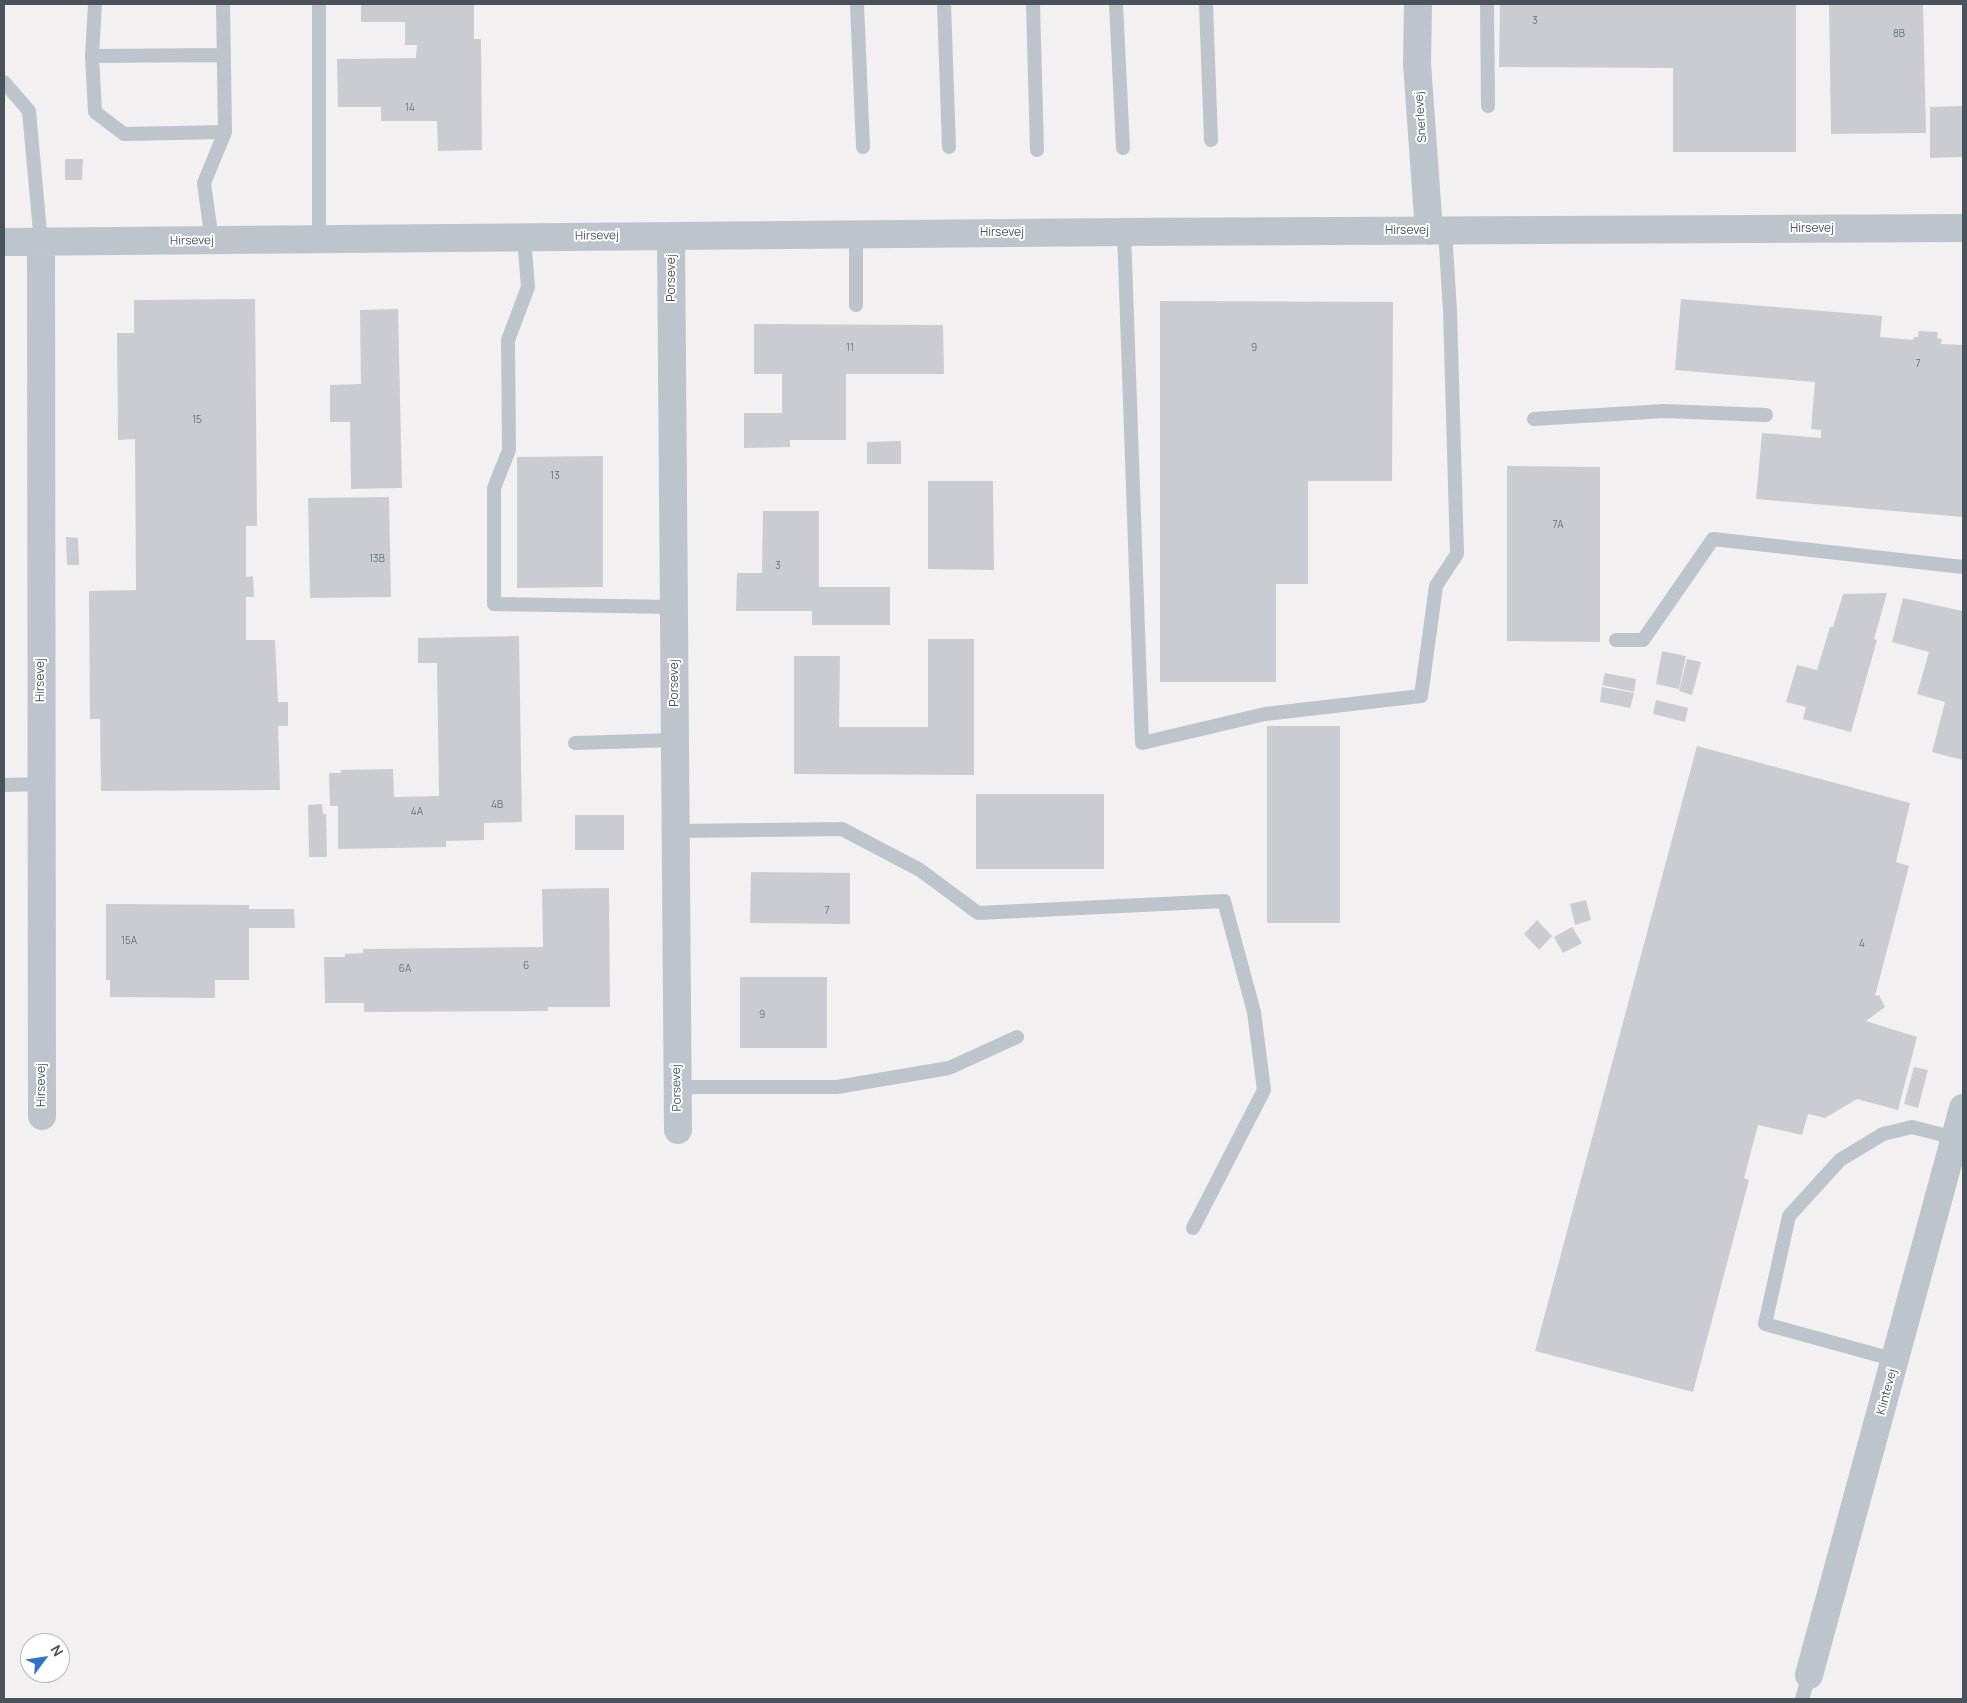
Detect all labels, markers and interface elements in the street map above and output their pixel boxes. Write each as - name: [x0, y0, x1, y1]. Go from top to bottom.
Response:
- house number: 3: [1532, 15, 1538, 27]
- house number: 8B: [1893, 28, 1905, 40]
- street label: Snerlevej: [1412, 91, 1430, 143]
- house number: 14: [405, 102, 415, 114]
- street label: Hirsevej: [1790, 222, 1834, 236]
- street label: Hirsevej: [1385, 224, 1429, 238]
- street label: Hirsevej: [980, 226, 1024, 240]
- street label: Hirsevej: [575, 228, 619, 244]
- street label: Hirsevej: [170, 233, 214, 249]
- street label: Porsevej: [665, 254, 679, 302]
- house number: 11: [846, 342, 854, 354]
- house number: 9: [1251, 342, 1257, 354]
- house number: 7: [1915, 358, 1921, 370]
- house number: 15: [192, 414, 202, 426]
- house number: 13: [550, 470, 560, 482]
- house number: 7A: [1553, 519, 1563, 531]
- house number: 13B: [369, 553, 385, 565]
- house number: 3: [775, 560, 781, 572]
- street label: Hirsevej: [34, 658, 48, 702]
- street label: Porsevej: [668, 659, 682, 707]
- house number: 4B: [491, 799, 503, 811]
- house number: 4A: [411, 806, 423, 818]
- house number: 7: [824, 905, 830, 917]
- house number: 15A: [121, 935, 137, 947]
- house number: 4: [1859, 938, 1865, 950]
- house number: 6: [523, 960, 529, 972]
- house number: 6A: [399, 963, 411, 975]
- house number: 9: [759, 1009, 765, 1021]
- street label: Hirsevej: [35, 1063, 49, 1107]
- street label: Porsevej: [669, 1064, 685, 1112]
- street label: Klintevej: [1874, 1367, 1900, 1417]
- north arrow: [20, 1633, 70, 1683]
- text: N: [47, 1641, 68, 1660]

